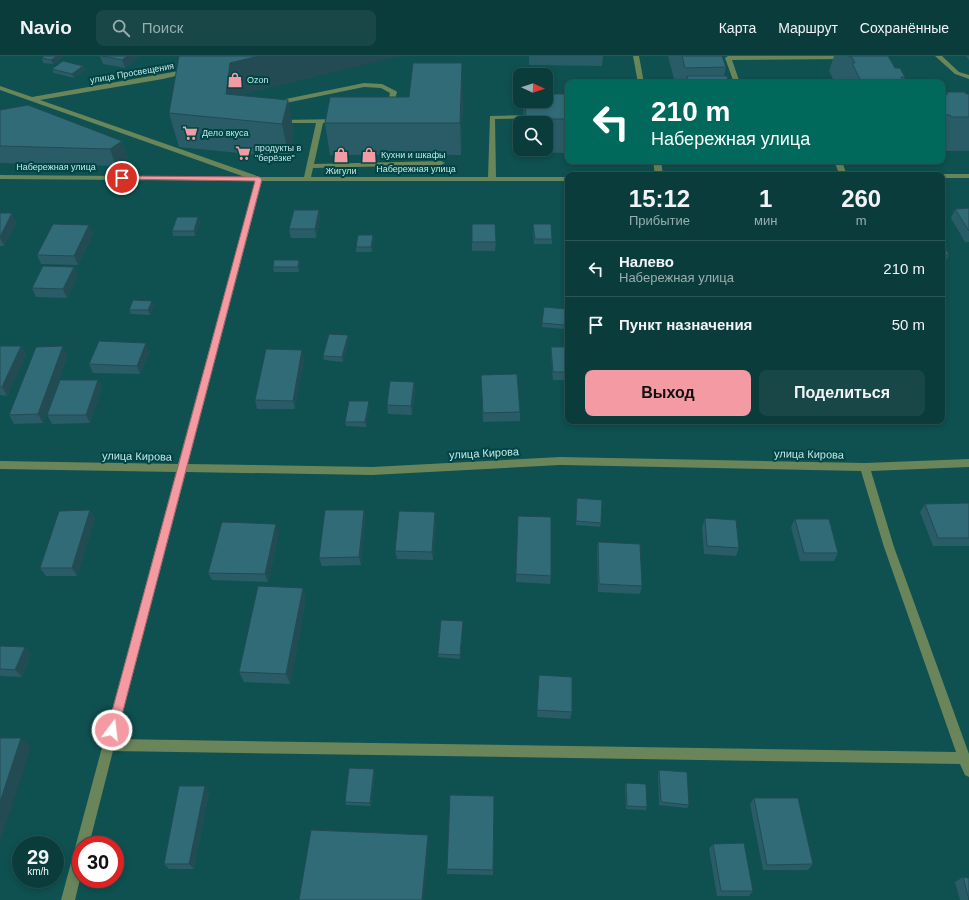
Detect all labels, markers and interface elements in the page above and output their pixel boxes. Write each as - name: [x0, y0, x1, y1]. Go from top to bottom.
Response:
- search box: [96, 10, 376, 46]
- text: Navio: [20, 17, 72, 38]
- icon: search: [110, 17, 132, 39]
- text: Поиск: [142, 19, 183, 36]
- text: Карта: [719, 20, 756, 36]
- text: Маршрут: [778, 20, 838, 36]
- text: Сохранённые: [860, 20, 949, 36]
- street label: улица Просвещения: [89, 61, 175, 85]
- north arrow: [513, 68, 553, 108]
- map controls: [513, 68, 553, 156]
- shop icon: Ozon: [226, 71, 244, 89]
- place label: Ozon: [247, 75, 269, 85]
- icon: left: [585, 96, 637, 148]
- text: 210 m: [651, 96, 730, 127]
- button: search: [513, 116, 553, 156]
- supermarket icon: Дело вкуса: [181, 124, 199, 142]
- place label: Дело вкуса: [202, 128, 248, 138]
- text: Набережная улица: [651, 129, 810, 149]
- place label: продукты в "берёзке": [255, 143, 302, 163]
- supermarket icon: продукты в "берёзке": [234, 144, 252, 162]
- shop icon: Жигули: [332, 146, 350, 164]
- shop icon: Кухни и шкафы: [360, 146, 378, 164]
- place label: Кухни и шкафы: [381, 150, 446, 160]
- pin: [105, 161, 139, 195]
- street label: Набережная улица: [16, 162, 96, 172]
- street label: Набережная улица: [376, 164, 456, 174]
- place label: Жигули: [325, 166, 357, 176]
- icon: arrive: [111, 167, 133, 189]
- text: 15:12: [629, 185, 690, 212]
- text: 1: [759, 185, 772, 212]
- text: 260: [841, 185, 881, 212]
- text: Прибытие: [629, 213, 690, 228]
- text: мин: [754, 213, 777, 228]
- text: m: [856, 213, 867, 228]
- text: Налево: [619, 253, 674, 270]
- icon: left: [585, 258, 607, 280]
- text: 210 m: [883, 260, 925, 277]
- text: Набережная улица: [619, 270, 734, 285]
- icon: arrive: [585, 314, 607, 336]
- text: Пункт назначения: [619, 316, 752, 333]
- text: 50 m: [892, 316, 925, 333]
- button: Выход: [585, 370, 751, 416]
- button: Поделиться: [759, 370, 925, 416]
- street label: улица Кирова: [449, 445, 520, 461]
- street label: улица Кирова: [774, 447, 845, 461]
- street label: улица Кирова: [102, 449, 173, 463]
- position arrow: [91, 709, 133, 751]
- speed limit sign: 30: [72, 836, 124, 888]
- text: 29: [27, 846, 49, 868]
- text: km/h: [27, 866, 49, 877]

